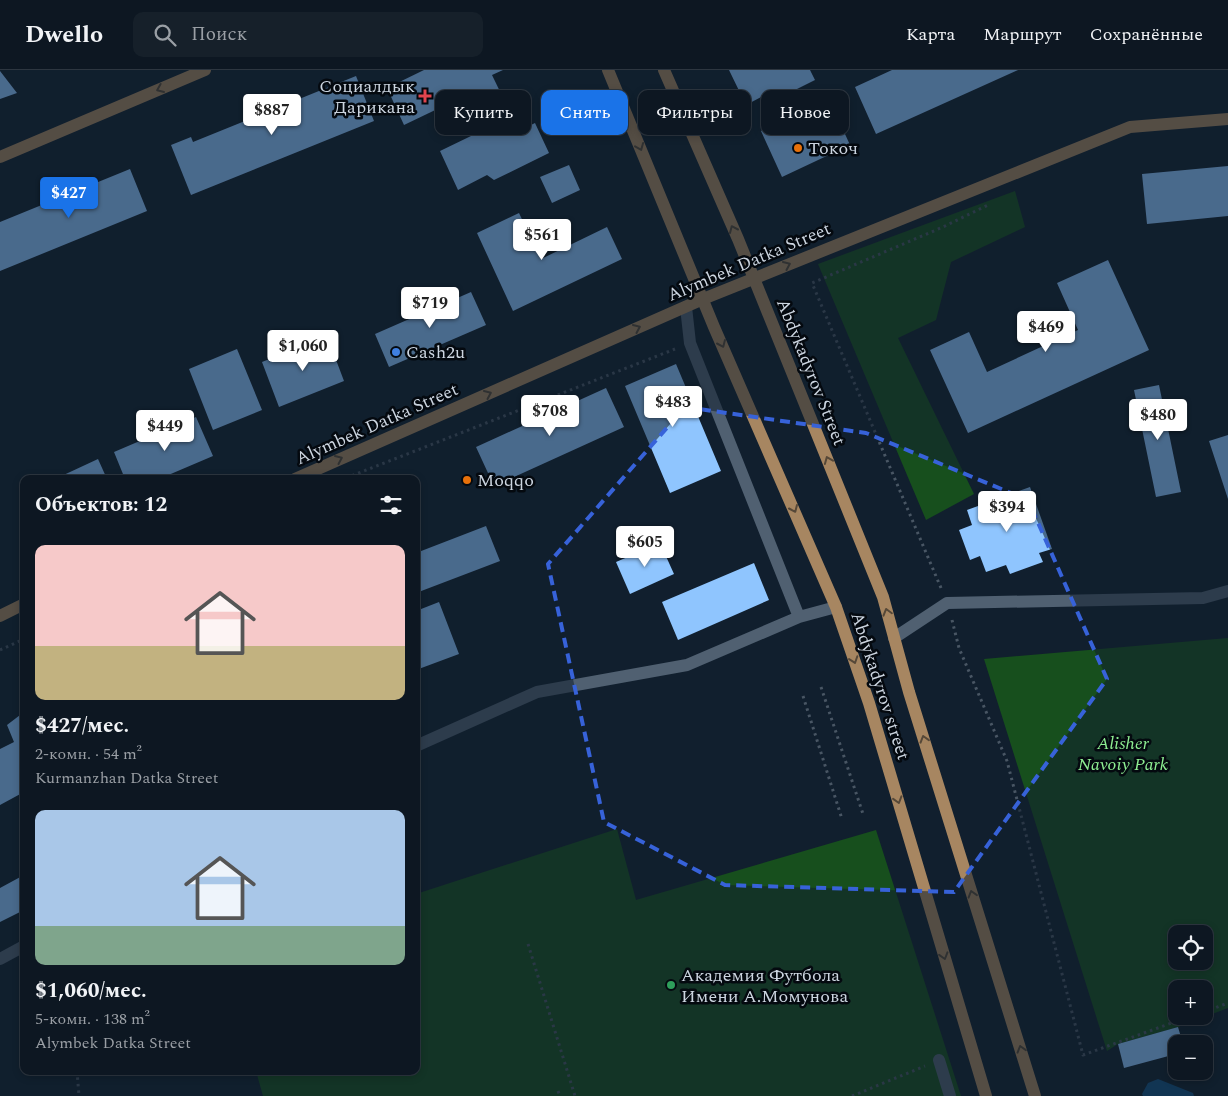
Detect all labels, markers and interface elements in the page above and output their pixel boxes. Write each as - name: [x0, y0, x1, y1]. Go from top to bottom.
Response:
- search box: [133, 12, 483, 57]
- text: Dwello: [25, 17, 103, 53]
- text: Поиск: [191, 20, 247, 49]
- icon: search: [151, 21, 179, 49]
- text: Карта: [906, 21, 955, 48]
- text: Маршрут: [983, 21, 1062, 48]
- text: Сохранённые: [1090, 21, 1203, 48]
- place label: Социалдык Дарикана: [319, 73, 415, 121]
- one-way arrow: [156, 83, 165, 94]
- marker: Социалдык Дарикана: [419, 90, 431, 102]
- chip: Купить: [435, 90, 531, 135]
- chip: Снять: [541, 90, 628, 135]
- chip: Фильтры: [638, 90, 751, 135]
- chip: Новое: [761, 90, 849, 135]
- pin: $887: [242, 93, 302, 136]
- text: $887: [254, 98, 290, 122]
- place label: Токоч: [808, 135, 858, 162]
- marker: Токоч: [792, 142, 804, 154]
- one-way arrow: [635, 143, 645, 151]
- pin: $427: [39, 176, 99, 219]
- text: $427: [51, 181, 87, 205]
- street label: Alymbek Datka Street: [663, 215, 835, 309]
- pin: $561: [512, 218, 572, 261]
- text: $561: [524, 223, 560, 247]
- one-way arrow: [729, 225, 740, 234]
- one-way arrow: [782, 261, 790, 271]
- pin: $719: [400, 286, 460, 329]
- text: $719: [412, 291, 448, 315]
- street label: Abdykadyrov Street: [769, 294, 853, 450]
- pin: $469: [1016, 310, 1076, 353]
- text: $469: [1028, 315, 1064, 339]
- one-way arrow: [632, 324, 641, 335]
- pin: $1,060: [262, 330, 344, 372]
- text: $1,060: [278, 334, 328, 358]
- place label: Cash2u: [406, 339, 465, 366]
- one-way arrow: [715, 339, 726, 348]
- marker: Cash2u: [390, 346, 402, 358]
- street label: Alymbek Datka Street: [291, 376, 463, 472]
- pin: $483: [643, 386, 703, 428]
- one-way arrow: [483, 389, 492, 400]
- text: $483: [655, 390, 691, 414]
- pin: $708: [520, 394, 580, 437]
- pin: $480: [1128, 398, 1188, 441]
- text: $708: [532, 399, 568, 423]
- text: $480: [1140, 403, 1176, 427]
- pin: $449: [135, 410, 195, 452]
- text: $449: [147, 414, 183, 438]
- one-way arrow: [334, 455, 343, 466]
- one-way arrow: [824, 456, 834, 465]
- place label: Moqqo: [477, 467, 534, 494]
- marker: Moqqo: [461, 474, 473, 486]
- text: Объектов: 12: [35, 489, 167, 521]
- pin: $394: [977, 490, 1037, 533]
- icon: filters: [377, 491, 405, 519]
- text: $394: [989, 495, 1025, 519]
- one-way arrow: [787, 504, 798, 513]
- pin: $605: [615, 526, 675, 568]
- text: $605: [627, 530, 663, 554]
- icon: home: [175, 578, 265, 668]
- one-way arrow: [882, 607, 893, 616]
- street label: Abdykadyrov street: [843, 608, 917, 764]
- one-way arrow: [849, 655, 859, 664]
- text: $427/мес.: [35, 710, 129, 742]
- park label: Alisher Navoiy Park: [1078, 730, 1169, 778]
- one-way arrow: [920, 736, 930, 744]
- text: 2-комн. · 54 m²: [35, 742, 142, 766]
- text: Kurmanzhan Datka Street: [35, 766, 218, 790]
- one-way arrow: [892, 795, 902, 804]
- icon: home: [175, 843, 265, 933]
- one-way arrow: [968, 891, 978, 899]
- map controls: [1168, 925, 1213, 1080]
- button: locate: [1168, 925, 1213, 970]
- one-way arrow: [939, 951, 949, 959]
- place label: Академия Футбола Имени А.Момунова: [681, 962, 848, 1010]
- text: $1,060/мес.: [35, 975, 147, 1007]
- marker: Академия Футбола Имени А.Момунова: [665, 979, 677, 991]
- button: +: [1168, 980, 1213, 1025]
- text: 5-комн. · 138 m²: [35, 1007, 150, 1031]
- text: Alymbek Datka Street: [35, 1031, 191, 1055]
- button: −: [1168, 1035, 1213, 1080]
- one-way arrow: [1017, 1046, 1027, 1054]

